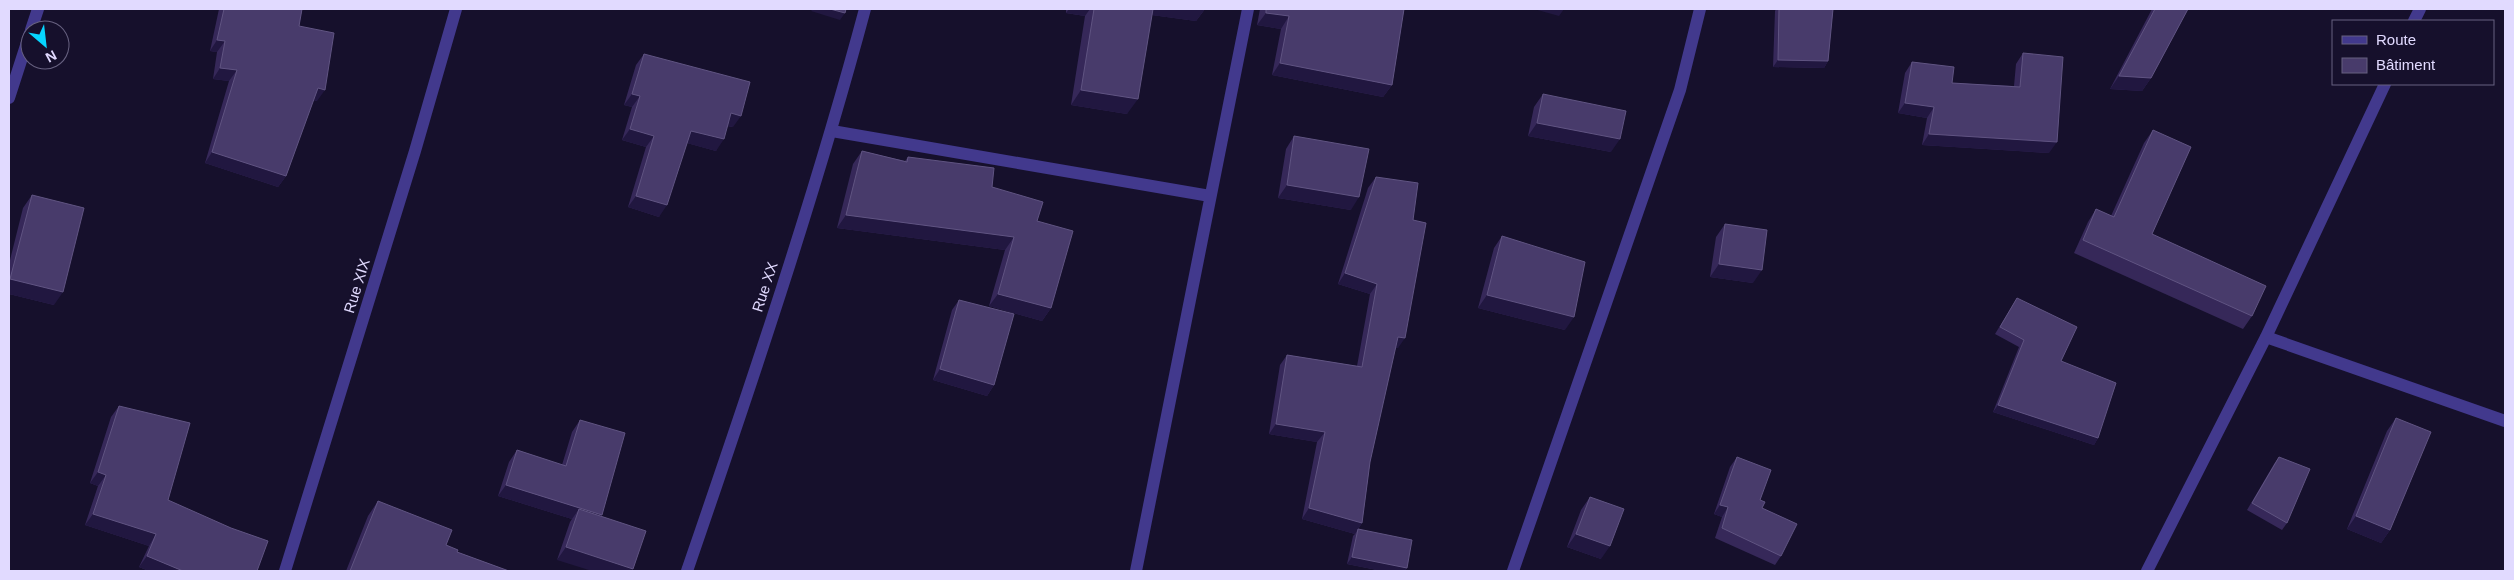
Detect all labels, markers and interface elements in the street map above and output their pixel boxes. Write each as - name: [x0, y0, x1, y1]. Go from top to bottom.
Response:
- north arrow: [20, 20, 70, 70]
- legend: [2332, 20, 2494, 85]
- text: Route: [2376, 31, 2416, 48]
- text: N: [43, 47, 59, 66]
- text: Bâtiment: [2376, 56, 2436, 73]
- street label: Rue XIX: [340, 257, 373, 315]
- street label: Rue XX: [748, 260, 781, 314]

